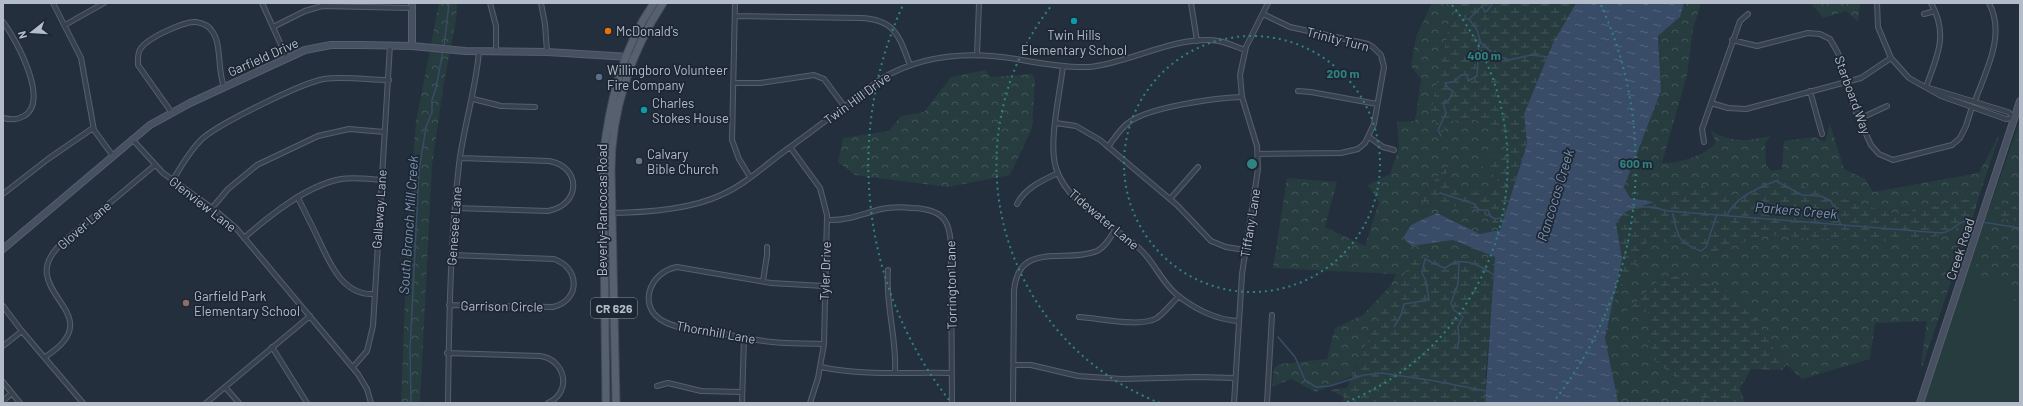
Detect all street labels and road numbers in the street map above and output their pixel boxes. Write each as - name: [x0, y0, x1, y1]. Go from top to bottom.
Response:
- street label: Trinity Turn: [1305, 24, 1371, 54]
- street label: Garfield Drive: [225, 34, 301, 80]
- street label: Starboard Way: [1831, 54, 1875, 136]
- street label: Twin Hill Drive: [820, 68, 894, 128]
- street label: Beverly-Rancocas Road: [594, 144, 610, 276]
- street label: Gallaway Lane: [368, 169, 390, 249]
- street label: Glenview Lane: [166, 173, 240, 235]
- street label: Tidewater Lane: [1066, 185, 1142, 253]
- street label: Genesee Lane: [443, 186, 465, 266]
- street label: Tiffany Lane: [1237, 187, 1263, 259]
- street label: Glover Lane: [54, 197, 114, 253]
- street label: Creek Road: [1942, 216, 1978, 282]
- street label: Torrington Lane: [942, 240, 960, 330]
- street label: Tyler Drive: [816, 241, 834, 301]
- street label: Garrison Circle: [460, 297, 544, 315]
- road number: CR 626: [591, 298, 637, 318]
- street label: Thornhill Lane: [675, 317, 757, 347]

